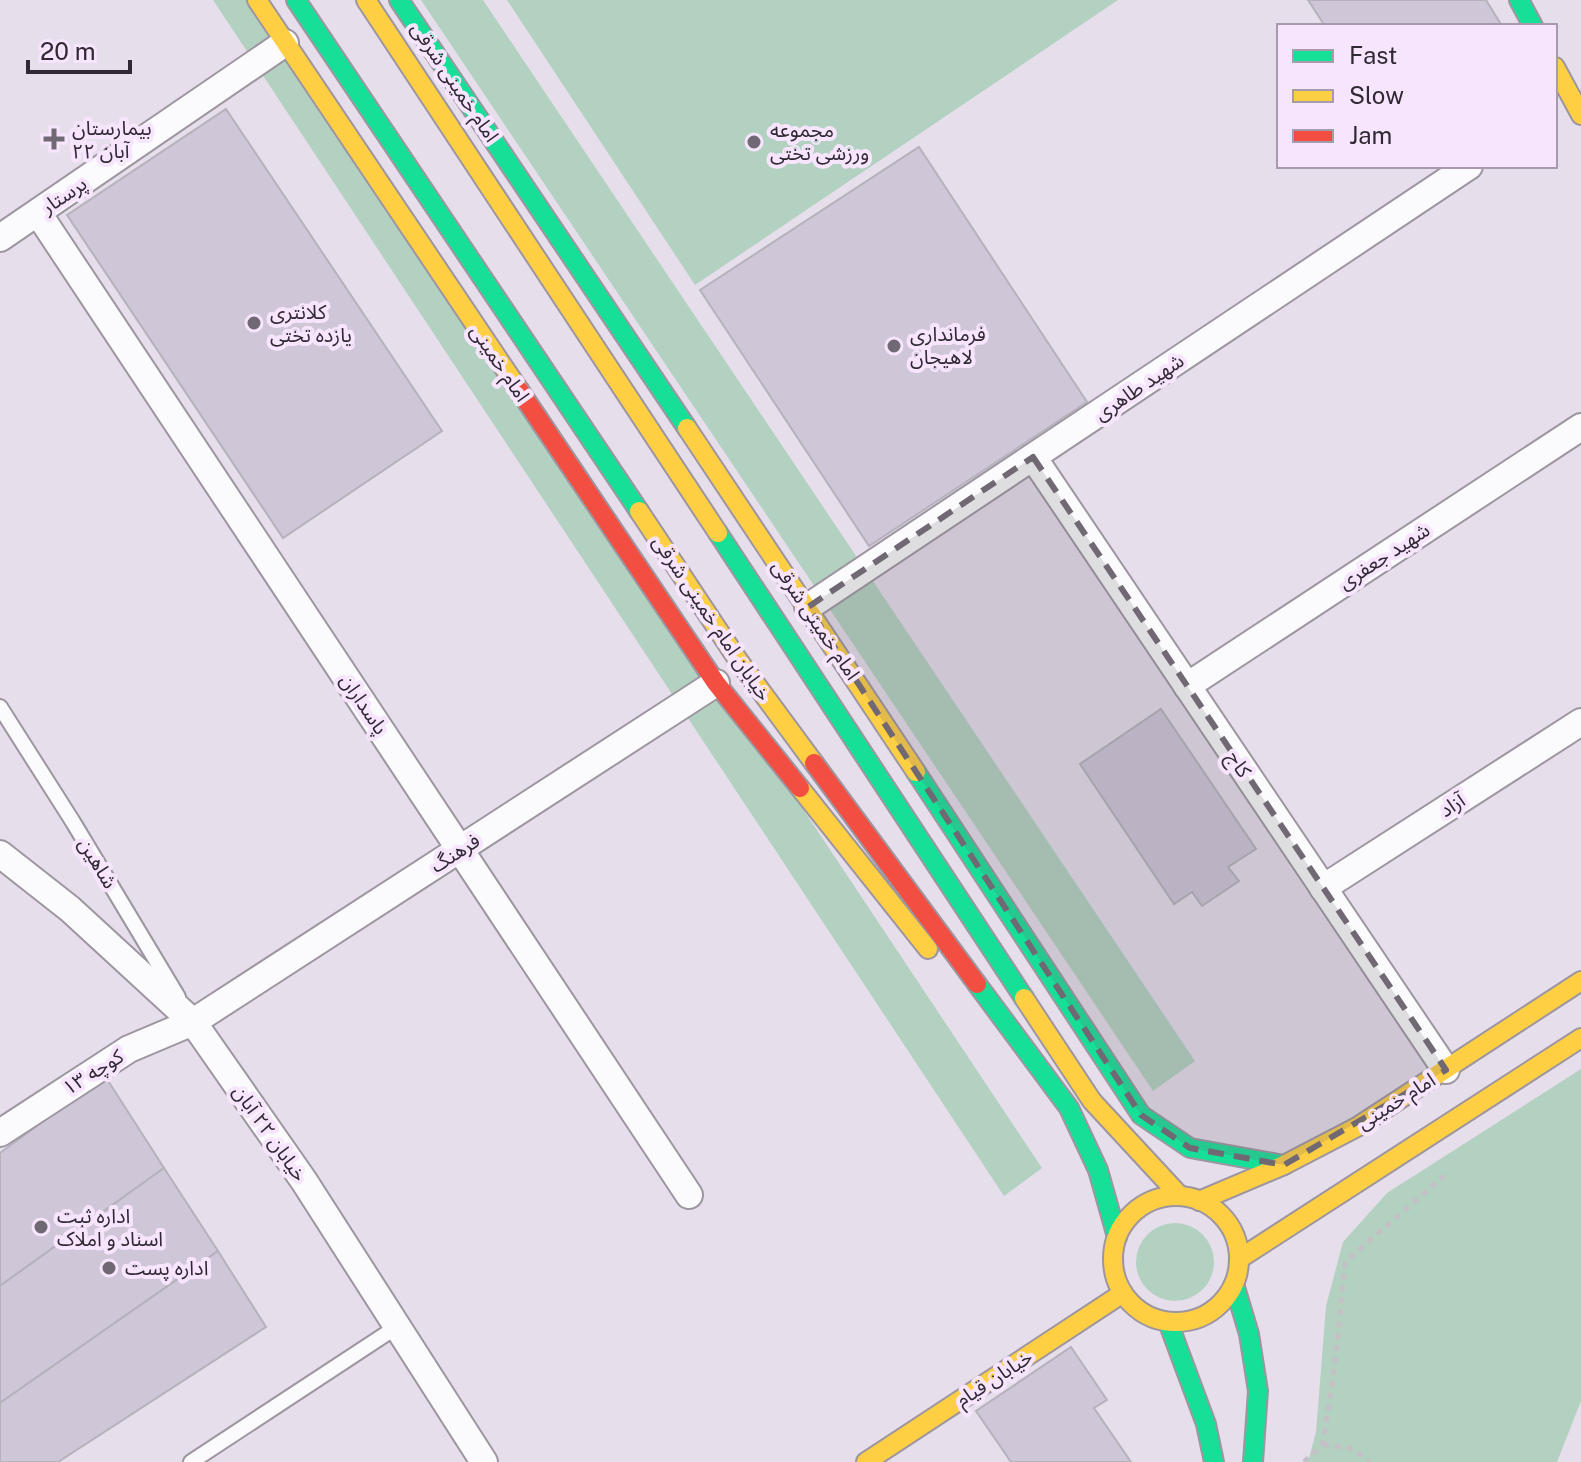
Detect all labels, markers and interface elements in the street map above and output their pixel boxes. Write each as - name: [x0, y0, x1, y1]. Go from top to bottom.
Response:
- street label: امام خمینی شرقی: [404, 17, 504, 148]
- scale bar: [28, 24, 130, 74]
- legend: [1277, 24, 1557, 168]
- text: 20 m: [40, 37, 96, 65]
- text: Fast: [1349, 41, 1397, 69]
- text: Slow: [1349, 81, 1404, 109]
- place label: بیمارستان ۲۲ آبان: [72, 116, 152, 163]
- place label: مجموعه ورزشی تختی: [770, 118, 869, 165]
- text: Jam: [1349, 121, 1392, 149]
- marker: بیمارستان ۲۲ آبان: [43, 128, 65, 150]
- marker: مجموعه ورزشی تختی: [745, 133, 763, 151]
- street label: پرستار: [36, 171, 92, 220]
- place label: کلانتری یازده تختی: [270, 300, 352, 347]
- marker: کلانتری یازده تختی: [245, 314, 263, 332]
- street label: امام خمینی: [463, 320, 535, 408]
- place label: فرمانداری لاهیجان: [910, 322, 986, 369]
- marker: فرمانداری لاهیجان: [885, 337, 903, 355]
- street label: شهید طاهری: [1090, 348, 1188, 426]
- street label: شهید جعفری: [1334, 518, 1434, 594]
- street label: خیابان امام خمینی شرقی: [645, 531, 776, 707]
- street label: امام خمینی شرقی: [765, 555, 865, 686]
- street label: پاسداران: [334, 669, 393, 740]
- street label: کاج: [1219, 746, 1257, 784]
- street label: آزاد: [1435, 787, 1470, 822]
- street label: فرهنگ: [426, 828, 484, 878]
- street label: شاهین: [74, 833, 122, 893]
- street label: کوچه ۱۳: [58, 1044, 129, 1101]
- street label: امام خمینی: [1352, 1068, 1441, 1137]
- street label: خیابان ۲۲ آبان: [228, 1080, 312, 1186]
- place label: اداره ثبت اسناد و املاک: [57, 1204, 163, 1251]
- marker: اداره ثبت اسناد و املاک: [32, 1218, 50, 1236]
- place label: اداره پست: [125, 1256, 208, 1281]
- marker: اداره پست: [100, 1259, 118, 1277]
- street label: خیابان قیام: [951, 1344, 1039, 1414]

